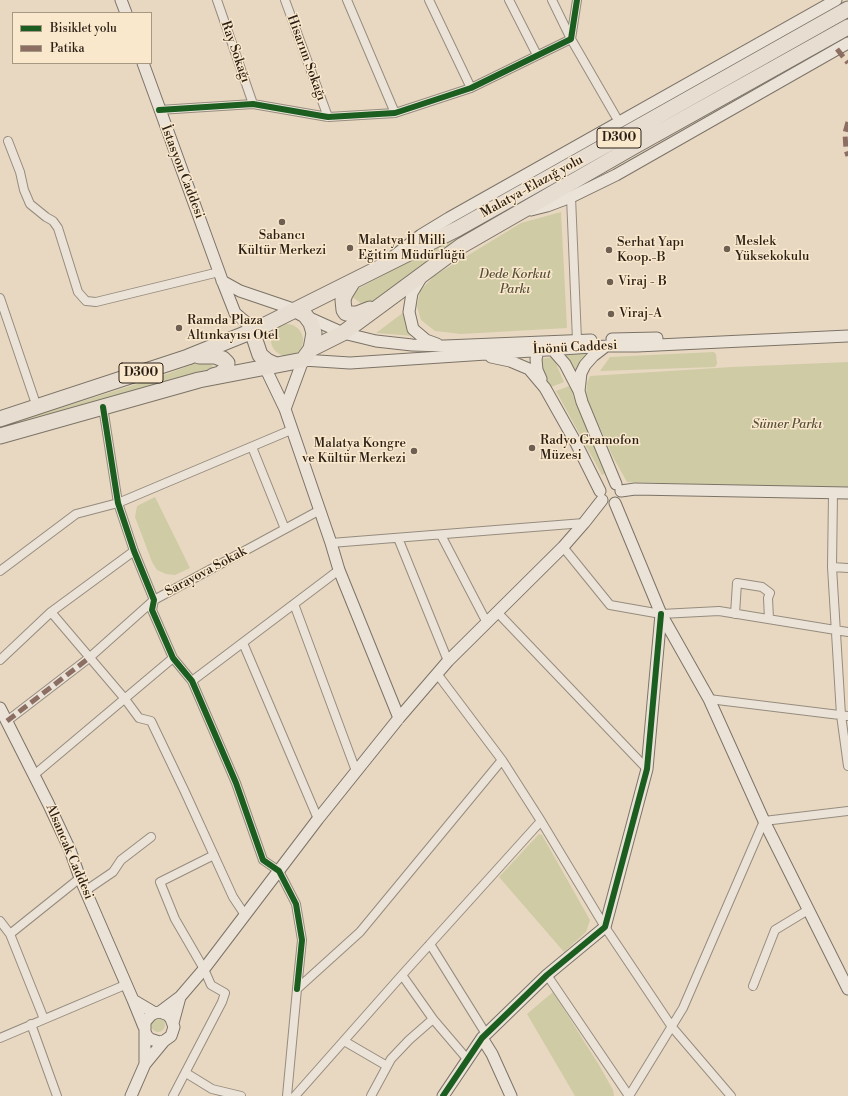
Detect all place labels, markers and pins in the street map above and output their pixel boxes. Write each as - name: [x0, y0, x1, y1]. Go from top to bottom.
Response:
- marker: Sabancı Kültür Merkezi: [277, 217, 287, 227]
- place label: Sabancı Kültür Merkezi: [238, 228, 326, 259]
- place label: Malatya İl Milli Eğitim Müdürlüğü: [358, 233, 465, 264]
- place label: Meslek Yüksekokulu: [735, 234, 809, 265]
- place label: Serhat Yapı Koop.-B: [617, 235, 684, 266]
- marker: Malatya İl Milli Eğitim Müdürlüğü: [345, 243, 355, 253]
- marker: Meslek Yüksekokulu: [722, 244, 732, 254]
- marker: Serhat Yapı Koop.-B: [604, 245, 614, 255]
- place label: Viraj - B: [618, 274, 667, 290]
- marker: Viraj - B: [605, 277, 615, 287]
- place label: Viraj-A: [619, 306, 662, 322]
- marker: Viraj-A: [606, 309, 616, 319]
- place label: Ramda Plaza Altınkayısı Otel: [187, 313, 278, 344]
- marker: Ramda Plaza Altınkayısı Otel: [174, 323, 184, 333]
- place label: Radyo Gramofon Müzesi: [540, 433, 639, 464]
- place label: Malatya Kongre ve Kültür Merkezi: [302, 436, 406, 467]
- marker: Radyo Gramofon Müzesi: [527, 443, 537, 453]
- marker: Malatya Kongre ve Kültür Merkezi: [409, 446, 419, 456]

